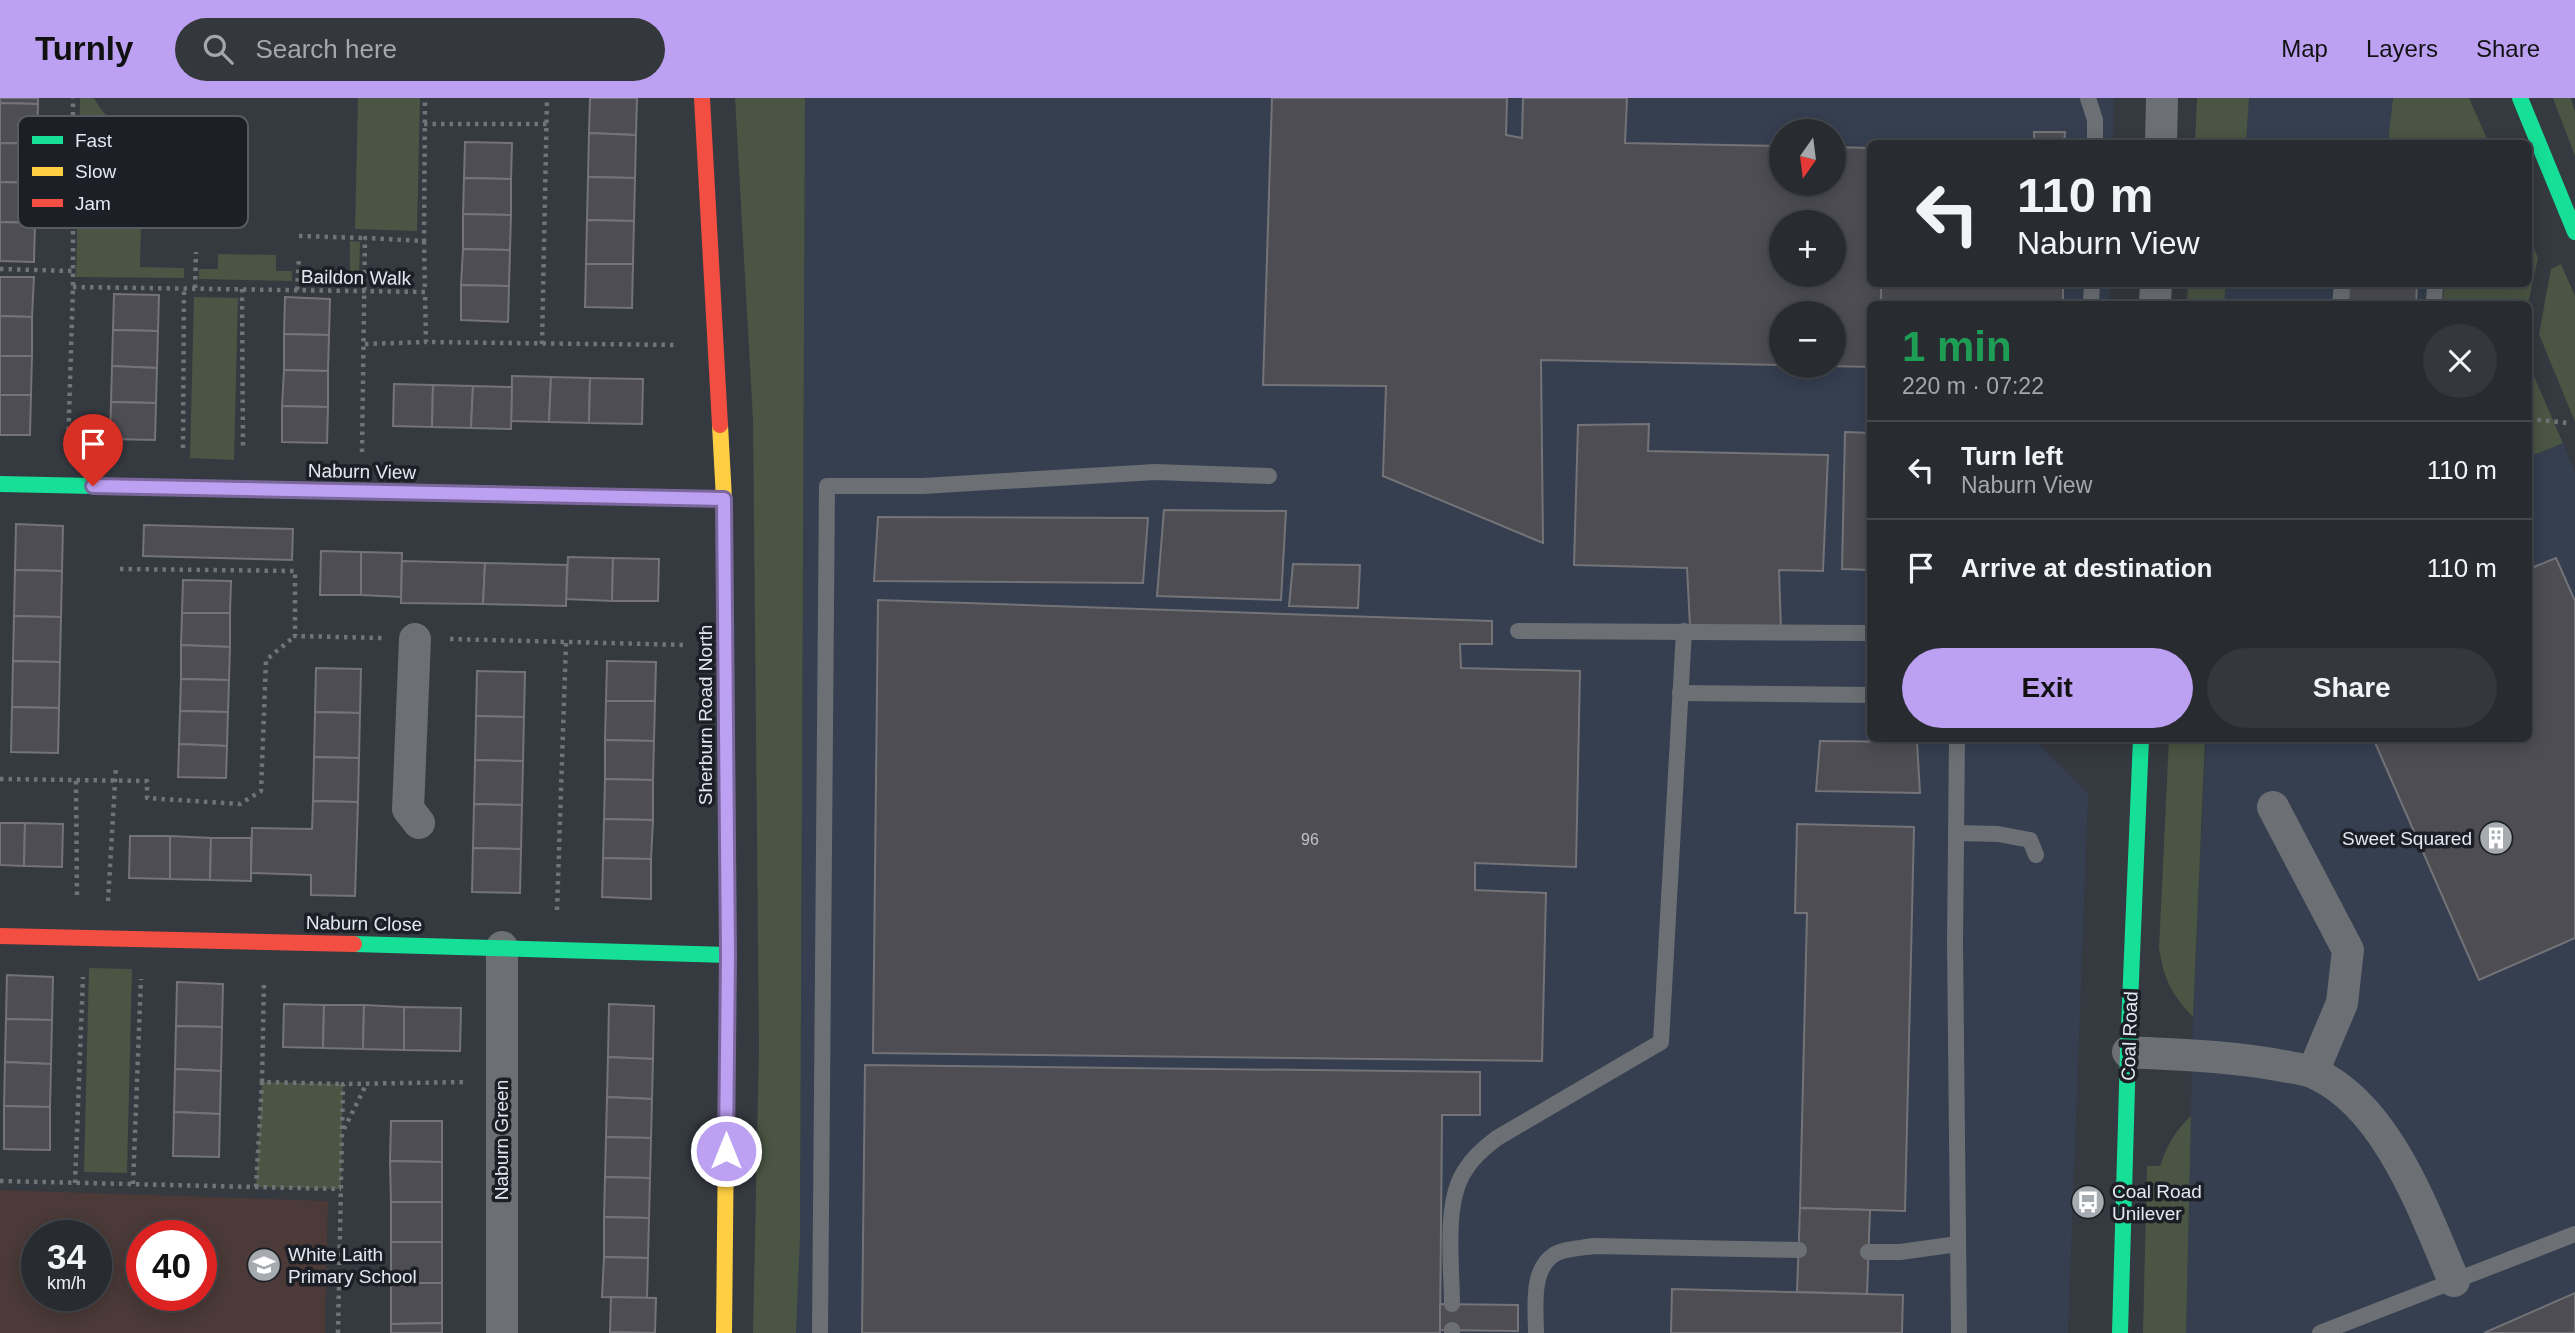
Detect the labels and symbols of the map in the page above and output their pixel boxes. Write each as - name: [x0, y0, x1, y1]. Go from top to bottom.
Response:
- legend: [18, 116, 248, 228]
- north arrow: [1769, 119, 1846, 196]
- text: Fast: [75, 130, 113, 151]
- text: Slow: [75, 161, 116, 182]
- text: Jam: [75, 193, 111, 214]
- street label: Baildon Walk: [301, 266, 412, 289]
- pin: [63, 414, 123, 486]
- street label: Naburn View: [308, 460, 417, 483]
- street label: Sherburn Road North: [695, 625, 716, 805]
- building icon: Sweet Squared: [2477, 819, 2515, 857]
- place label: Sweet Squared: [2342, 828, 2472, 849]
- house number: 96: [1301, 831, 1319, 848]
- street label: Naburn Close: [306, 912, 422, 935]
- street label: Coal Road: [2117, 991, 2142, 1081]
- street label: Naburn Green: [491, 1080, 512, 1200]
- position arrow: [689, 1114, 763, 1188]
- place label: Coal Road Unilever: [2112, 1181, 2202, 1224]
- bus stop icon: Coal Road Unilever: [2069, 1183, 2107, 1221]
- speed limit sign: 40: [126, 1220, 217, 1311]
- place label: White Laith Primary School: [288, 1244, 417, 1287]
- school or university icon: White Laith Primary School: [245, 1246, 283, 1284]

